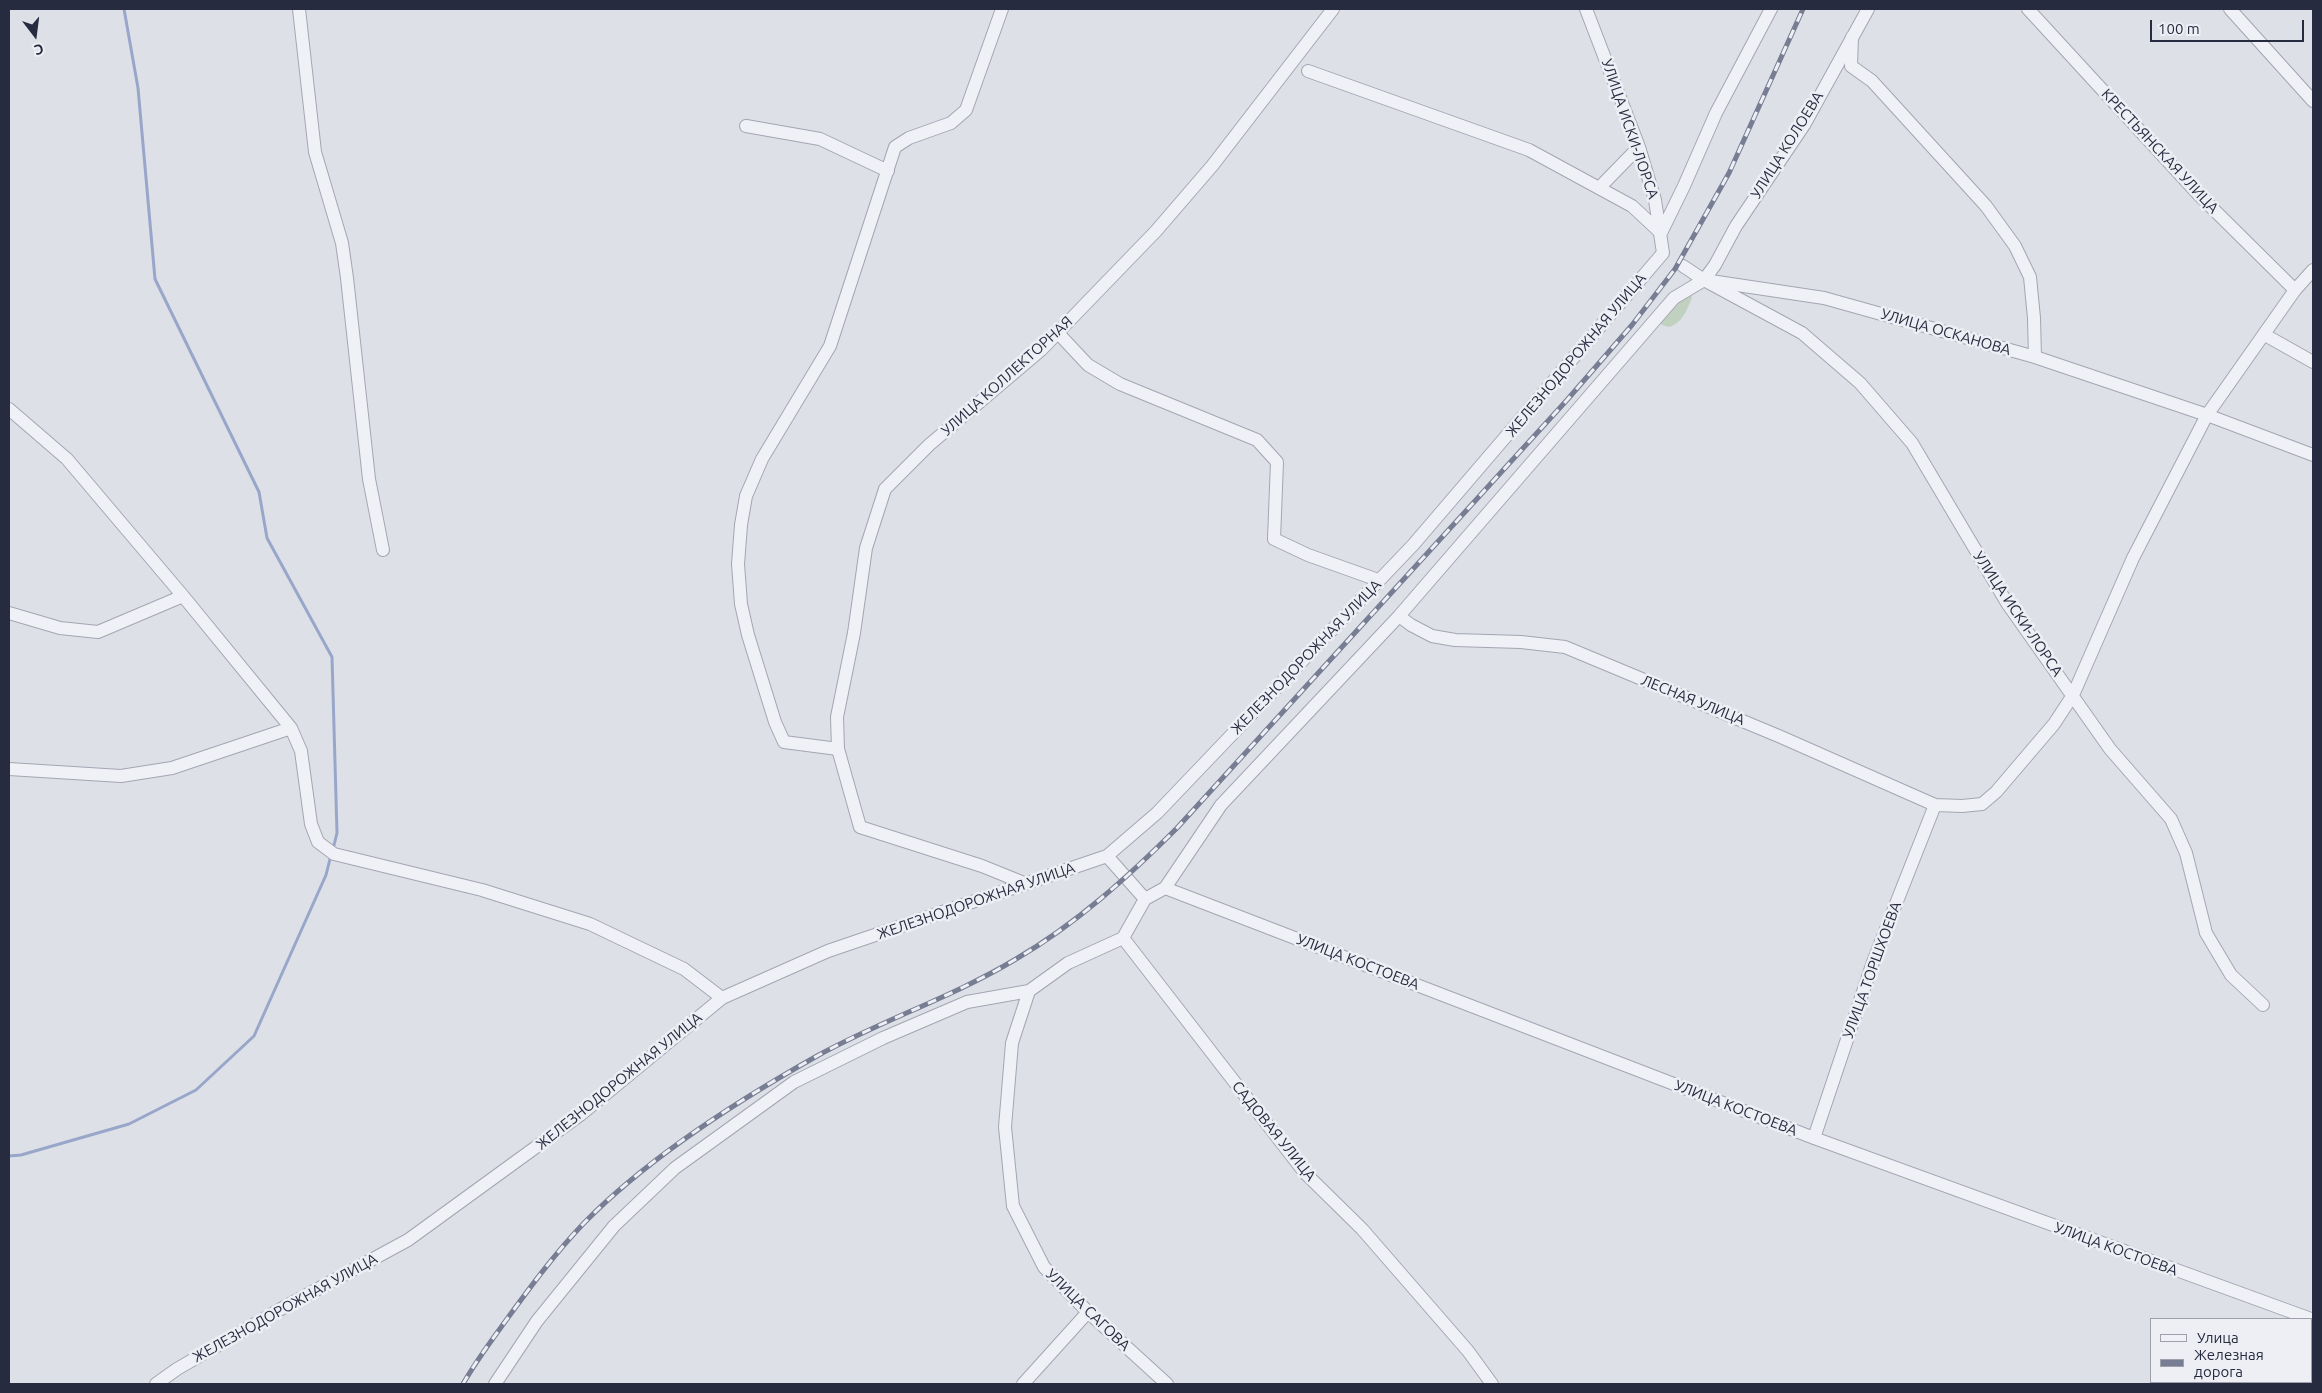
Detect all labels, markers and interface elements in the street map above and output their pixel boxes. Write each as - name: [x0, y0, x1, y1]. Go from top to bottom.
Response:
- north arrow: [10, 10, 60, 60]
- scale bar: [2152, 10, 2306, 42]
- text: 100 m: [2158, 20, 2200, 37]
- text: С: [32, 41, 45, 58]
- street label: УЛИЦА ИСКИ-ЛОРСА: [1598, 57, 1662, 201]
- street label: КРЕСТЬЯНСКАЯ УЛИЦА: [2098, 85, 2222, 217]
- street label: УЛИЦА КОЛОЕВА: [1747, 88, 1827, 202]
- street label: ЖЕЛЕЗНОДОРОЖНАЯ УЛИЦА: [1502, 269, 1650, 441]
- street label: УЛИЦА ОСКАНОВА: [1879, 305, 2013, 359]
- street label: УЛИЦА КОЛЛЕКТОРНАЯ: [938, 312, 1076, 440]
- street label: УЛИЦА ИСКИ-ЛОРСА: [1969, 548, 2067, 680]
- street label: ЖЕЛЕЗНОДОРОЖНАЯ УЛИЦА: [1227, 576, 1385, 738]
- street label: ЛЕСНАЯ УЛИЦА: [1638, 671, 1748, 729]
- street label: ЖЕЛЕЗНОДОРОЖНАЯ УЛИЦА: [875, 859, 1077, 943]
- street label: УЛИЦА ТОРШХОЕВА: [1839, 899, 1905, 1041]
- street label: УЛИЦА КОСТОЕВА: [1294, 930, 1422, 994]
- street label: ЖЕЛЕЗНОДОРОЖНАЯ УЛИЦА: [532, 1008, 706, 1154]
- street label: УЛИЦА КОСТОЕВА: [1672, 1076, 1800, 1140]
- street label: САДОВАЯ УЛИЦА: [1228, 1077, 1320, 1185]
- street label: УЛИЦА КОСТОЕВА: [2052, 1218, 2180, 1280]
- street label: ЖЕЛЕЗНОДОРОЖНАЯ УЛИЦА: [190, 1250, 380, 1366]
- street label: УЛИЦА САГОВА: [1042, 1265, 1134, 1355]
- legend: [2150, 1318, 2312, 1383]
- text: Улица: [2197, 1329, 2239, 1346]
- text: Железная дорога: [2194, 1346, 2264, 1380]

